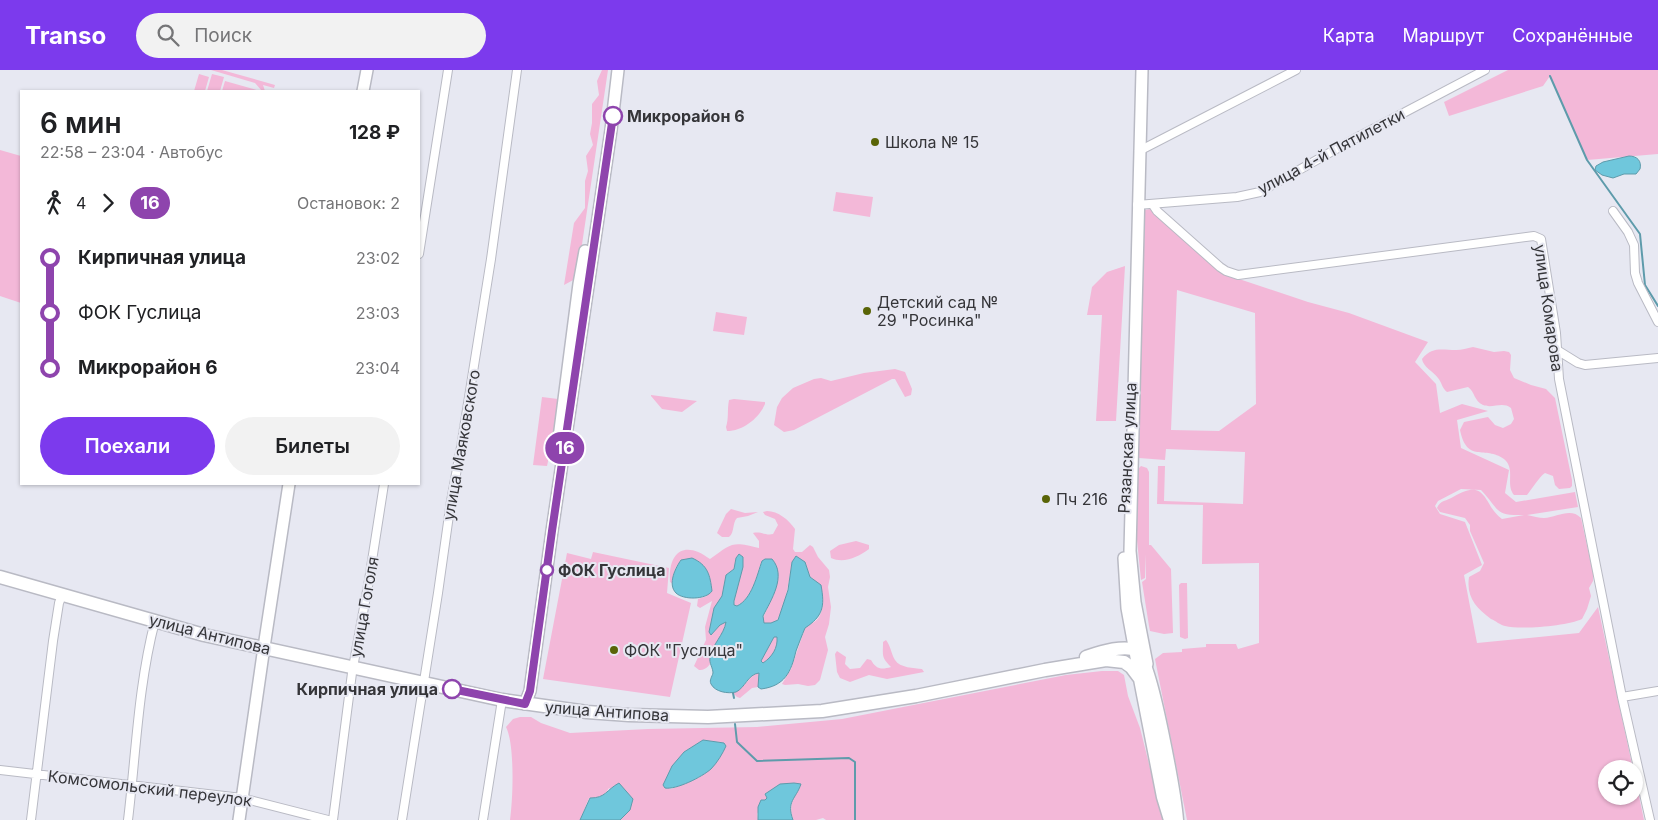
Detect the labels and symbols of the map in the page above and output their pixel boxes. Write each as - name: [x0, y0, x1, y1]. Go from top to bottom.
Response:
- street label: улица 4-й Пятилетки: [1254, 104, 1408, 198]
- marker: Микрорайон 6: [603, 106, 623, 126]
- place label: Микрорайон 6: [627, 106, 745, 126]
- place label: Школа № 15: [885, 132, 979, 152]
- marker: Школа № 15: [869, 136, 881, 148]
- street label: улица Комарова: [1530, 243, 1568, 373]
- place label: Детский сад № 29 "Росинка": [877, 292, 998, 330]
- marker: Детский сад № 29 "Росинка": [861, 305, 873, 317]
- street label: улица Маяковского: [438, 368, 484, 522]
- street label: Рязанская улица: [1114, 382, 1140, 514]
- line badge: 16: [542, 432, 588, 464]
- place label: Пч 216: [1056, 489, 1108, 509]
- marker: Пч 216: [1040, 493, 1052, 505]
- street label: улица Гоголя: [345, 555, 383, 659]
- place label: ФОК Гуслица: [558, 560, 665, 580]
- marker: ФОК Гуслица: [540, 563, 554, 577]
- street label: улица Антипова: [147, 609, 273, 659]
- place label: ФОК "Гуслица": [624, 640, 743, 660]
- marker: ФОК "Гуслица": [608, 644, 620, 656]
- place label: Кирпичная улица: [296, 679, 438, 699]
- marker: Кирпичная улица: [442, 679, 462, 699]
- street label: улица Антипова: [544, 697, 670, 725]
- street label: Комсомольский переулок: [47, 766, 253, 810]

